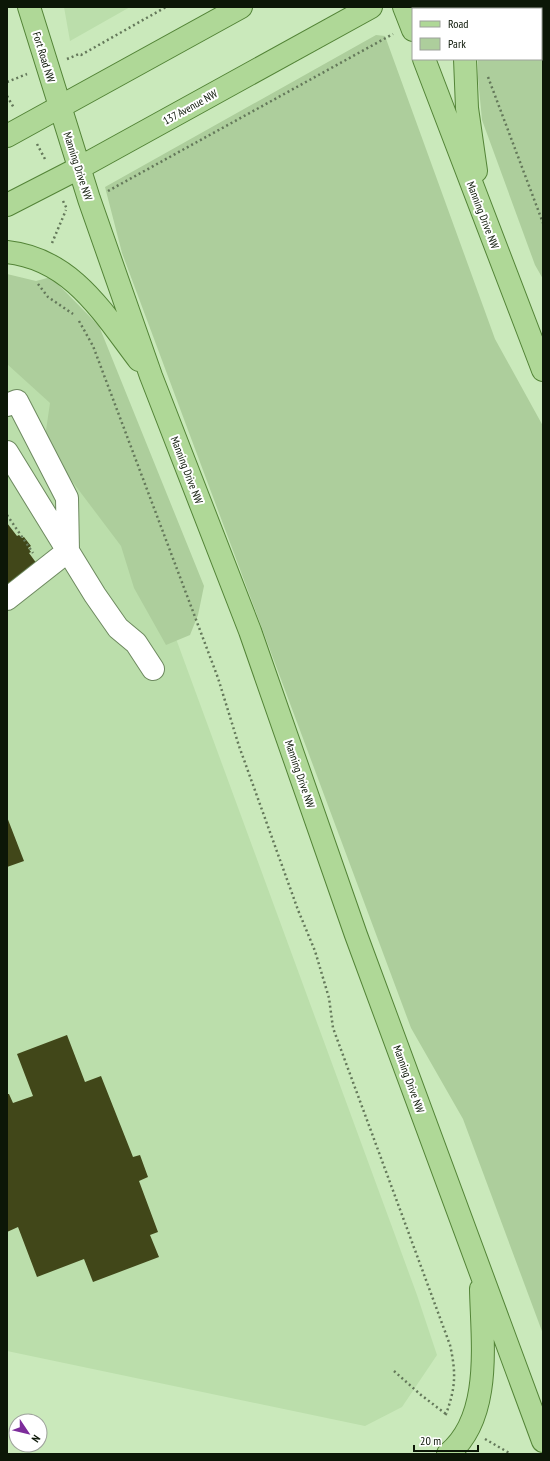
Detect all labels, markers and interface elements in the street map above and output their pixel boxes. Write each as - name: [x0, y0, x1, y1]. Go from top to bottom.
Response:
- legend: [412, 8, 542, 60]
- text: Road: [448, 16, 468, 31]
- street label: Fort Road NW: [30, 30, 59, 85]
- text: Park: [448, 36, 466, 51]
- street label: 137 Avenue NW: [160, 86, 220, 128]
- street label: Manning Drive NW: [60, 130, 96, 202]
- street label: Manning Drive NW: [464, 179, 502, 251]
- street label: Manning Drive NW: [168, 434, 206, 506]
- street label: Manning Drive NW: [282, 738, 318, 810]
- street label: Manning Drive NW: [390, 1043, 428, 1115]
- north arrow: [8, 1413, 48, 1453]
- scale bar: [414, 1427, 478, 1453]
- text: N: [29, 1432, 44, 1445]
- text: 20 m: [420, 1433, 441, 1448]

